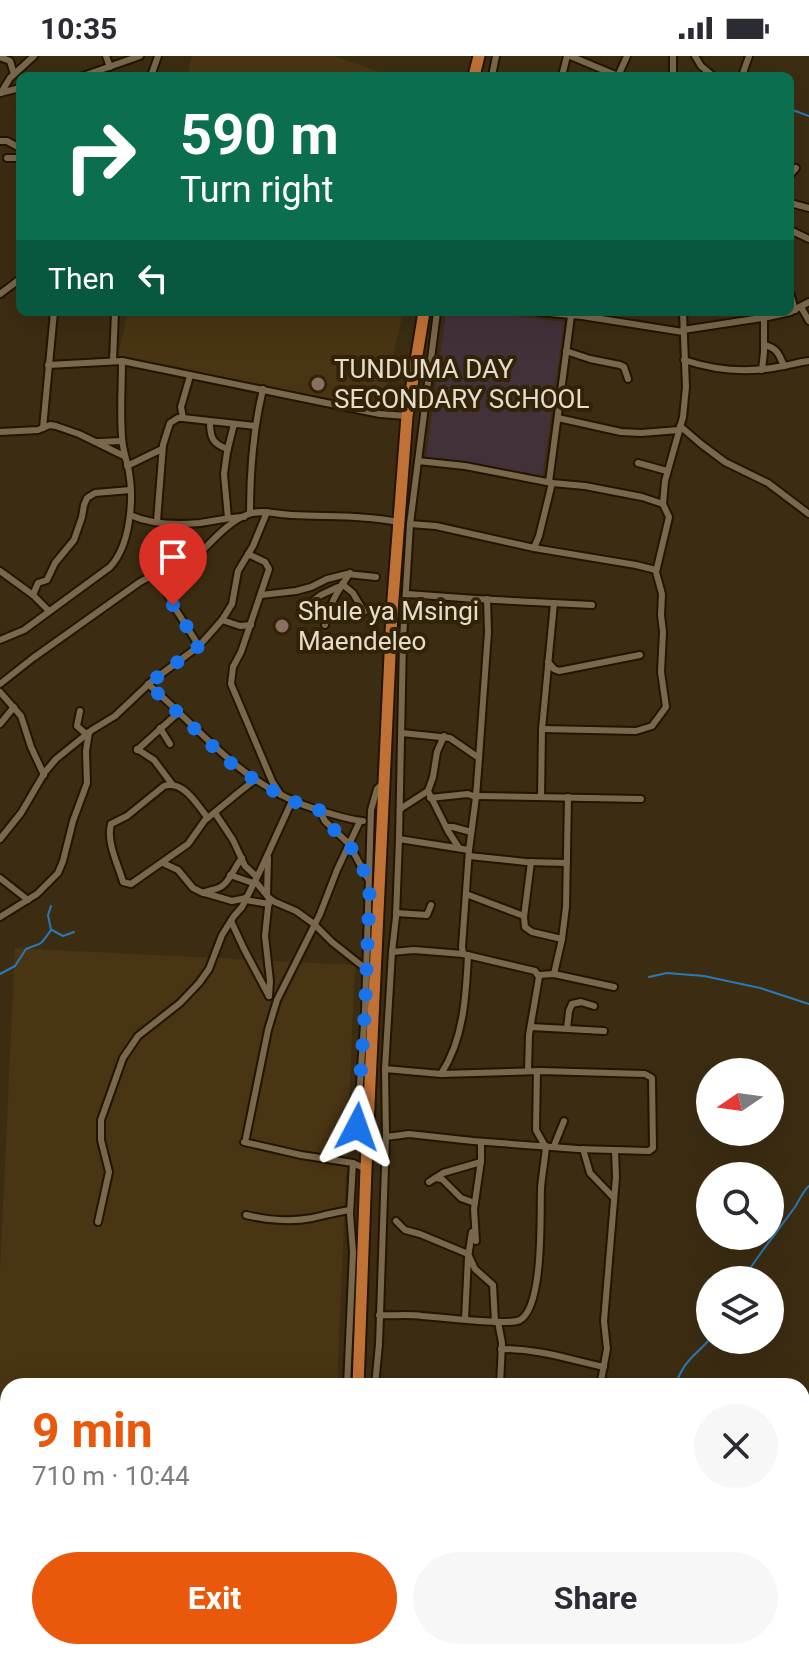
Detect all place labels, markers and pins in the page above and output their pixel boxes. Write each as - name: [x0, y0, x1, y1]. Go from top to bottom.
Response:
- place label: TUNDUMA DAY SECONDARY SCHOOL: [334, 354, 590, 414]
- marker: TUNDUMA DAY SECONDARY SCHOOL: [309, 375, 327, 393]
- pin: [139, 523, 207, 605]
- place label: Shule ya Msingi Maendeleo: [298, 596, 479, 656]
- marker: Shule ya Msingi Maendeleo: [273, 617, 291, 635]

